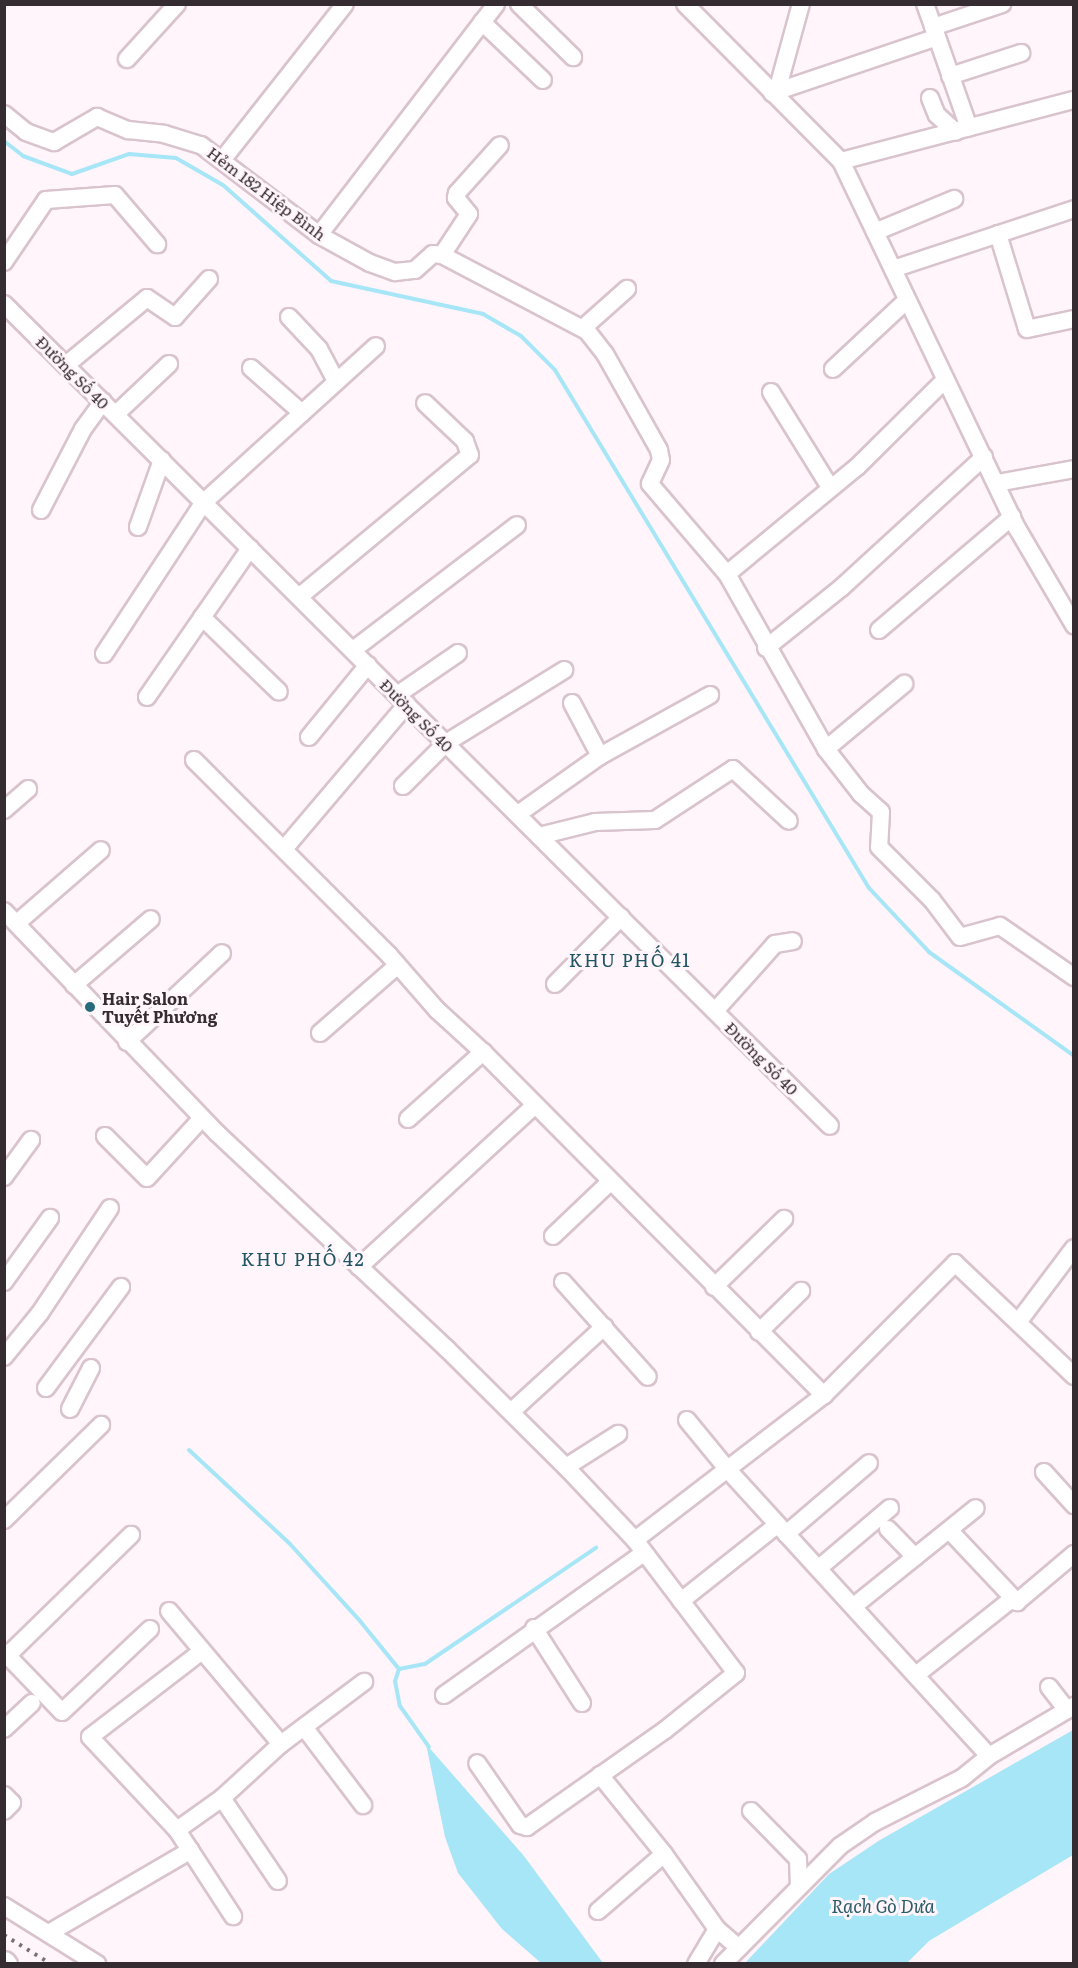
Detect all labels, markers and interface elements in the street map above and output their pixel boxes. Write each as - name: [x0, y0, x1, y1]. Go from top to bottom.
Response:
- street label: Hẻm 182 Hiệp Bình: [204, 142, 330, 244]
- street label: Đường Số 40: [33, 332, 113, 412]
- street label: Đường Số 40: [377, 675, 457, 755]
- district label: KHU PHỐ 41: [569, 949, 691, 971]
- place label: Hair Salon Tuyết Phương: [102, 988, 217, 1026]
- marker: Hair Salon Tuyết Phương: [83, 1000, 97, 1014]
- street label: Đường Số 40: [722, 1018, 802, 1098]
- district label: KHU PHỐ 42: [241, 1248, 365, 1270]
- water label: Rạch Gò Dưa: [831, 1895, 935, 1917]

